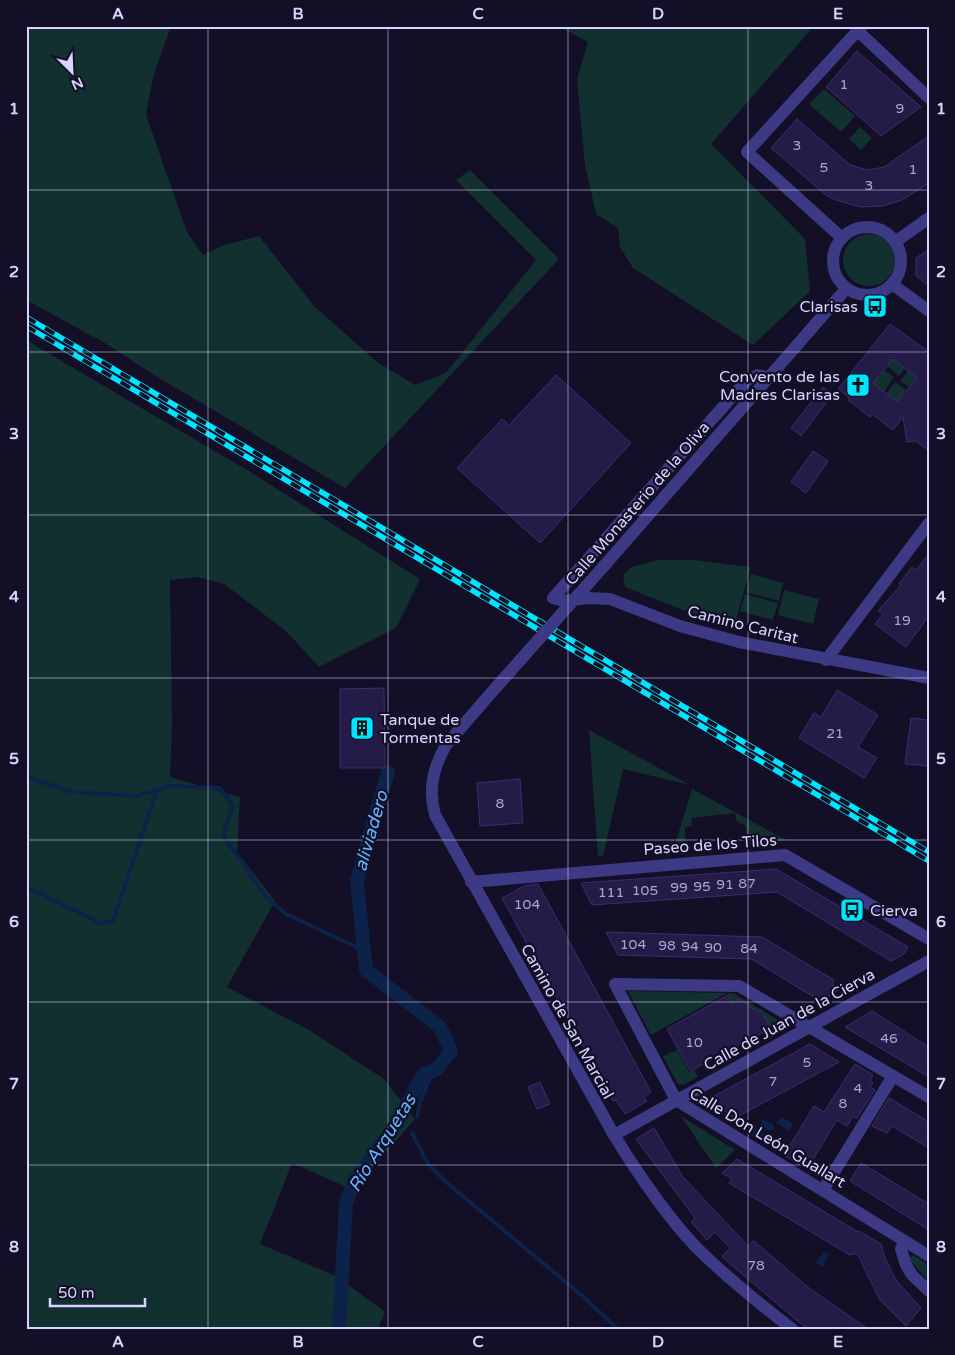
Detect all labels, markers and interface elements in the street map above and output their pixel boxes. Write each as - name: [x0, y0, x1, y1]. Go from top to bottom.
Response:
- text: A: [112, 4, 124, 24]
- text: B: [292, 4, 304, 24]
- text: C: [472, 4, 484, 24]
- text: D: [652, 4, 664, 24]
- text: E: [833, 4, 843, 24]
- north arrow: [48, 48, 98, 98]
- text: N: [68, 73, 86, 93]
- house number: 1: [840, 76, 848, 93]
- text: 1: [9, 99, 19, 119]
- text: 1: [936, 99, 946, 119]
- house number: 9: [896, 100, 904, 117]
- house number: 3: [793, 137, 801, 154]
- house number: 5: [820, 159, 828, 176]
- house number: 1: [909, 161, 917, 178]
- house number: 3: [865, 177, 873, 194]
- text: 2: [9, 262, 19, 282]
- text: 2: [936, 262, 946, 282]
- bus stop icon: Clarisas: [862, 293, 888, 319]
- place label: Clarisas: [799, 297, 858, 317]
- place label: Convento de las Madres Clarisas: [719, 367, 840, 405]
- church icon: Convento de las Madres Clarisas: [845, 372, 871, 398]
- street label: Calle Monasterio de la Oliva: [561, 418, 714, 590]
- text: 3: [9, 424, 19, 444]
- text: 3: [936, 424, 946, 444]
- text: 4: [9, 587, 19, 607]
- text: 4: [936, 587, 946, 607]
- street label: Camino Caritat: [685, 602, 800, 648]
- house number: 19: [893, 612, 911, 629]
- place label: Tanque de Tormentas: [380, 710, 461, 748]
- building icon: Tanque de Tormentas: [349, 715, 375, 741]
- house number: 21: [826, 725, 844, 742]
- text: 5: [9, 749, 19, 769]
- text: 5: [936, 749, 946, 769]
- water label: aliviadero: [349, 787, 393, 874]
- house number: 8: [496, 795, 505, 812]
- street label: Paseo de los Tilos: [643, 830, 777, 860]
- house number: 87: [738, 875, 756, 892]
- house number: 91: [716, 876, 734, 893]
- house number: 95: [693, 878, 711, 895]
- house number: 99: [670, 879, 688, 896]
- house number: 105: [632, 882, 658, 899]
- house number: 111: [598, 884, 624, 901]
- house number: 104: [514, 896, 540, 913]
- bus stop icon: Cierva: [839, 897, 865, 923]
- place label: Cierva: [870, 901, 918, 921]
- text: 6: [9, 912, 19, 932]
- text: 6: [936, 912, 946, 932]
- house number: 104: [620, 936, 646, 953]
- house number: 98: [658, 937, 676, 954]
- house number: 94: [681, 938, 699, 955]
- house number: 90: [704, 939, 722, 956]
- street label: Camino de San Marcial: [516, 940, 618, 1103]
- house number: 84: [740, 940, 758, 957]
- street label: Calle de Juan de la Cierva: [700, 964, 879, 1075]
- house number: 46: [880, 1030, 898, 1047]
- house number: 10: [685, 1034, 703, 1051]
- house number: 5: [803, 1054, 811, 1071]
- house number: 7: [769, 1073, 777, 1090]
- text: 7: [9, 1074, 19, 1094]
- text: 7: [936, 1074, 946, 1094]
- house number: 4: [854, 1080, 863, 1097]
- street label: Calle Don León Guallart: [686, 1083, 849, 1192]
- water label: Río Arquetas: [343, 1089, 421, 1196]
- house number: 8: [839, 1095, 848, 1112]
- text: 8: [9, 1237, 19, 1257]
- text: 8: [936, 1237, 946, 1257]
- house number: 78: [747, 1257, 765, 1274]
- scale bar: [50, 1275, 145, 1307]
- text: 50 m: [58, 1284, 95, 1302]
- text: A: [112, 1332, 124, 1352]
- text: B: [292, 1332, 304, 1352]
- text: C: [472, 1332, 484, 1352]
- text: D: [652, 1332, 664, 1352]
- text: E: [833, 1332, 843, 1352]

